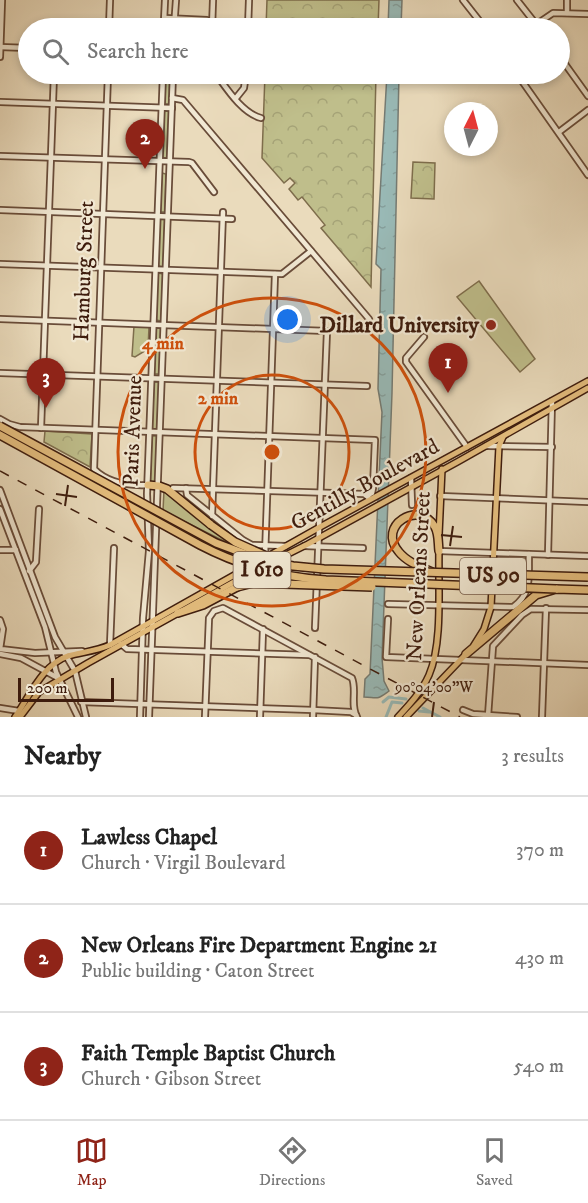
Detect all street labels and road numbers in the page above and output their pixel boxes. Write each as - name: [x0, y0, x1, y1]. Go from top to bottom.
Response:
- street label: Hamburg Street: [68, 200, 100, 342]
- street label: Paris Avenue: [118, 375, 148, 487]
- street label: Gentilly Boulevard: [286, 433, 444, 537]
- street label: New Orleans Street: [401, 491, 437, 661]
- road number: I 610: [234, 552, 290, 588]
- road number: US 90: [460, 558, 526, 594]

